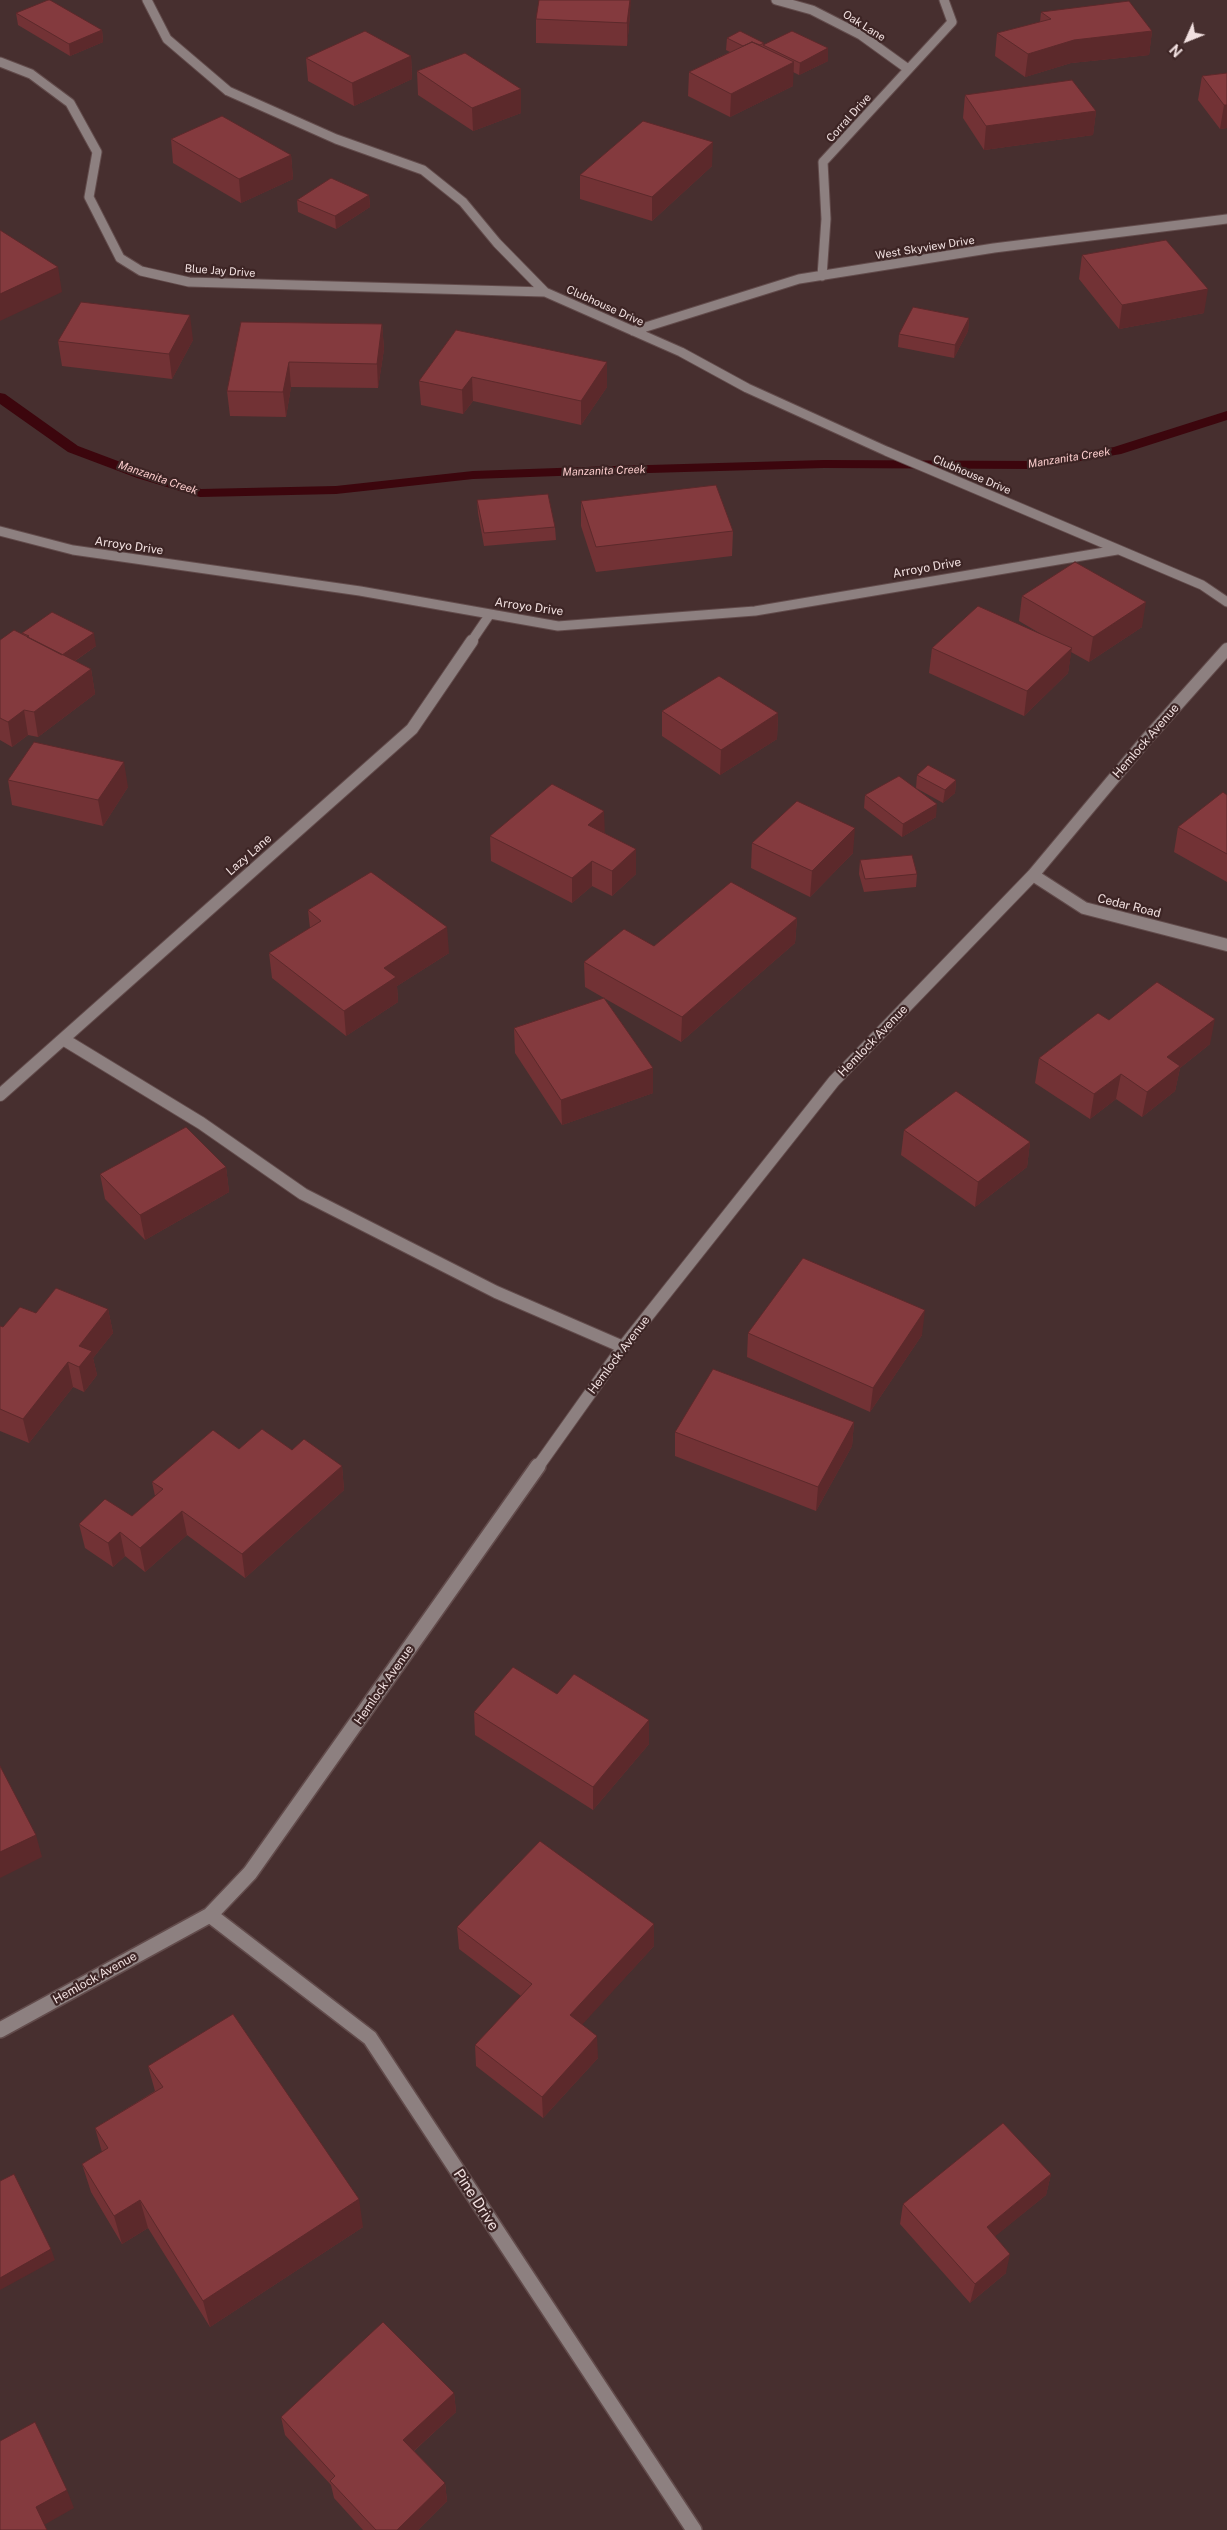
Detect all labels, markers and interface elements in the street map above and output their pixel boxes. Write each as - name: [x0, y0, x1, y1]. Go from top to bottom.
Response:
- street label: Oak Lane: [840, 8, 888, 44]
- north arrow: [1162, 15, 1212, 65]
- text: N: [1167, 41, 1186, 60]
- street label: Corral Drive: [824, 91, 874, 145]
- street label: West Skyview Drive: [874, 234, 976, 262]
- street label: Blue Jay Drive: [184, 262, 256, 280]
- street label: Clubhouse Drive: [564, 283, 646, 329]
- water label: Manzanita Creek: [1027, 445, 1111, 471]
- street label: Clubhouse Drive: [931, 453, 1013, 497]
- water label: Manzanita Creek: [117, 458, 199, 498]
- water label: Manzanita Creek: [562, 463, 646, 479]
- street label: Arroyo Drive: [94, 534, 164, 558]
- street label: Arroyo Drive: [892, 555, 962, 581]
- street label: Arroyo Drive: [494, 595, 564, 619]
- street label: Hemlock Avenue: [1110, 701, 1182, 781]
- street label: Lazy Lane: [223, 831, 275, 879]
- street label: Cedar Road: [1096, 891, 1162, 921]
- street label: Hemlock Avenue: [835, 1002, 911, 1080]
- street label: Hemlock Avenue: [585, 1313, 653, 1397]
- street label: Hemlock Avenue: [351, 1642, 417, 1728]
- street label: Hemlock Avenue: [51, 1949, 139, 2007]
- street label: Pine Drive: [449, 2166, 503, 2234]

